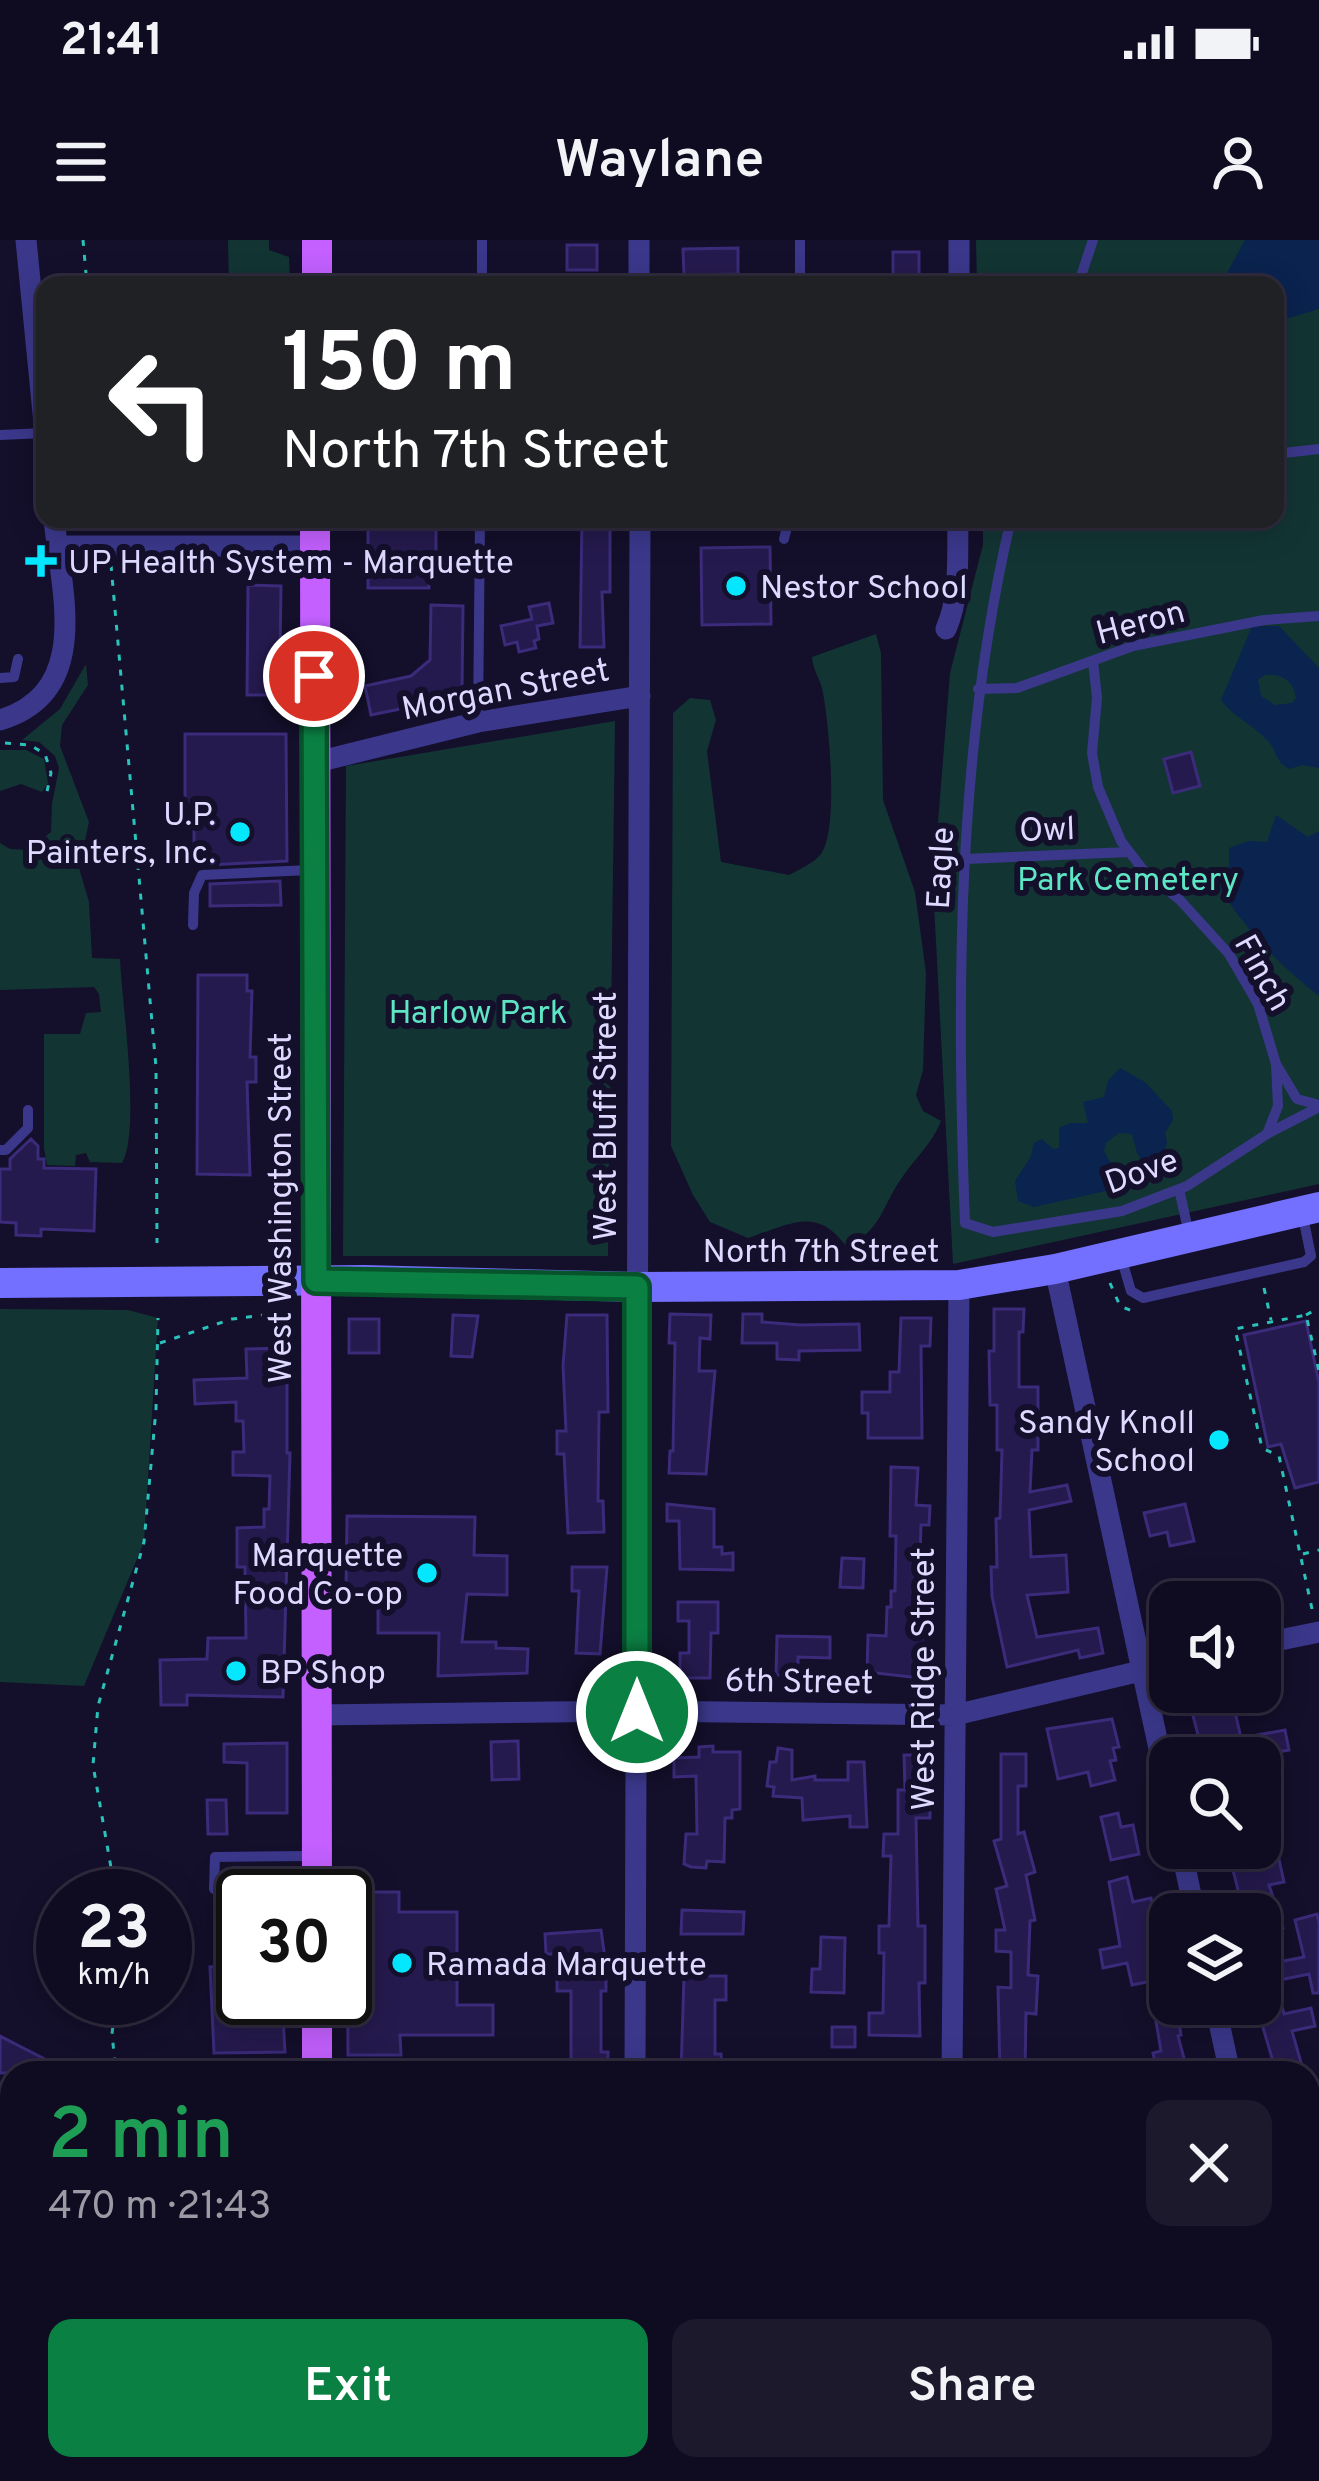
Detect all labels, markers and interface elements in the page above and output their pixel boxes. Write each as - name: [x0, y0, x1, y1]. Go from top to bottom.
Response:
- text: 21:41: [60, 14, 163, 71]
- text: Waylane: [555, 128, 764, 197]
- icon: menu: [48, 129, 114, 195]
- icon: person: [1205, 129, 1271, 195]
- text: 150 m: [282, 315, 517, 421]
- icon: left: [84, 324, 240, 480]
- text: North 7th Street: [282, 419, 670, 488]
- place label: UP Health System - Marquette: [68, 544, 514, 586]
- marker: UP Health System - Marquette: [25, 545, 57, 577]
- place label: Nestor School: [760, 569, 968, 611]
- marker: Nestor School: [723, 573, 749, 599]
- street label: Heron: [1092, 593, 1190, 657]
- pin: [263, 625, 365, 727]
- icon: arrive: [281, 643, 347, 709]
- street label: Morgan Street: [398, 651, 613, 733]
- place label: U.P. Painters, Inc.: [26, 796, 216, 876]
- street label: Owl: [1018, 810, 1076, 854]
- marker: U.P. Painters, Inc.: [227, 819, 253, 845]
- street label: Eagle: [920, 826, 966, 910]
- park label: Park Cemetery: [1017, 861, 1239, 903]
- street label: Finch: [1222, 928, 1299, 1020]
- street label: West Bluff Street: [587, 991, 629, 1241]
- park label: Harlow Park: [389, 994, 567, 1036]
- street label: West Washington Street: [262, 1032, 304, 1384]
- street label: Dove: [1100, 1141, 1185, 1206]
- street label: North 7th Street: [702, 1233, 940, 1275]
- place label: Sandy Knoll School: [1018, 1404, 1195, 1484]
- marker: Sandy Knoll School: [1206, 1427, 1232, 1453]
- place label: Marquette Food Co-op: [232, 1537, 403, 1617]
- street label: West Ridge Street: [905, 1547, 947, 1811]
- marker: Marquette Food Co-op: [414, 1560, 440, 1586]
- map controls: [1149, 1581, 1281, 2025]
- button: sound: [1149, 1581, 1281, 1713]
- position arrow: [574, 1649, 700, 1775]
- place label: BP Shop: [260, 1654, 386, 1696]
- marker: BP Shop: [223, 1658, 249, 1684]
- street label: 6th Street: [724, 1662, 874, 1706]
- button: search: [1149, 1737, 1281, 1869]
- speed limit sign: 30: [216, 1869, 372, 2025]
- button: layers: [1149, 1893, 1281, 2025]
- text: 23: [78, 1894, 150, 1970]
- place label: Ramada Marquette: [426, 1946, 707, 1988]
- marker: Ramada Marquette: [389, 1950, 415, 1976]
- text: km/h: [78, 1958, 150, 1995]
- text: 2 min: [48, 2093, 234, 2185]
- button: close: [1146, 2100, 1272, 2226]
- text: 470 m · 21:43: [48, 2184, 271, 2233]
- button: Exit: [48, 2319, 648, 2457]
- button: Share: [672, 2319, 1272, 2457]

